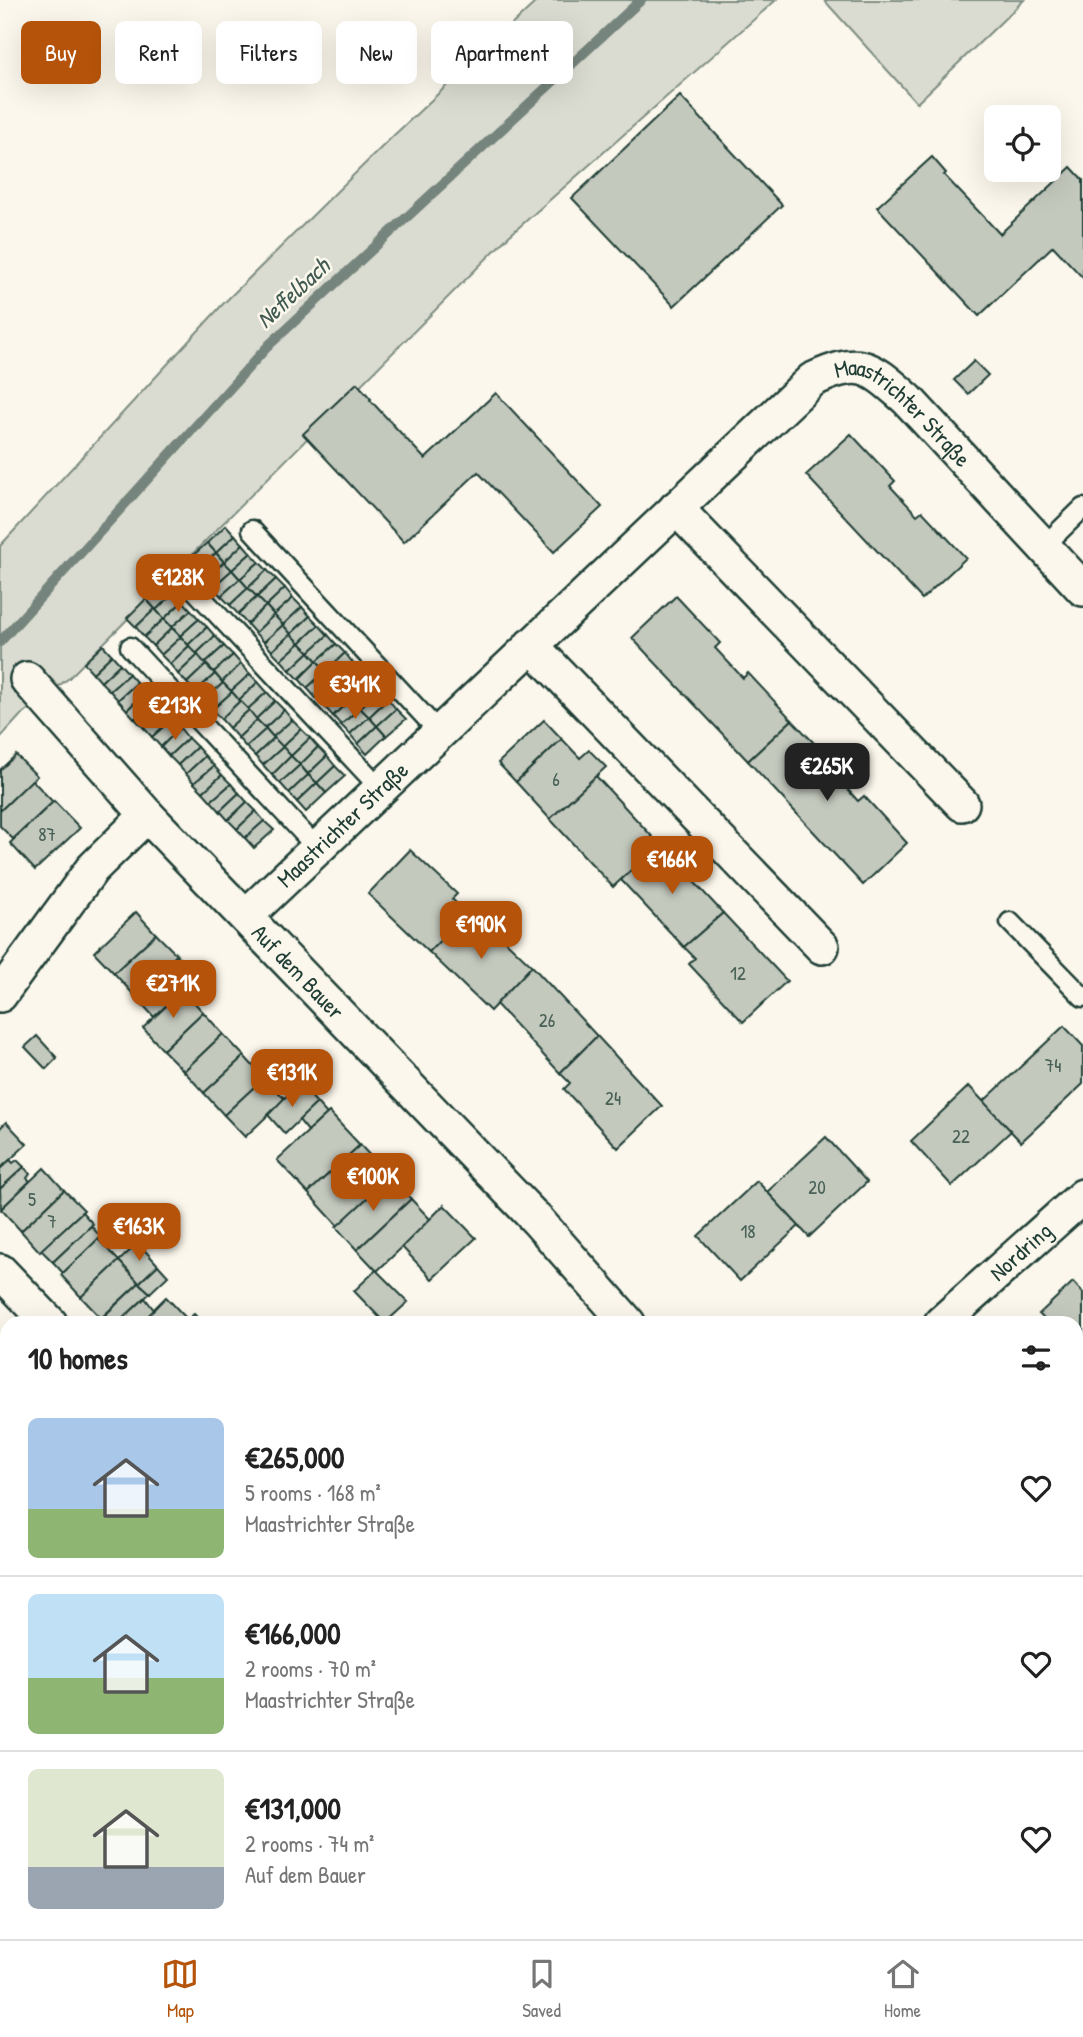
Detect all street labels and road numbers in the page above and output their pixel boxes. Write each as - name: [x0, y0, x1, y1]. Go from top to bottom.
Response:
- street label: Maastrichter Straße: [831, 351, 978, 473]
- street label: Maastrichter Straße: [270, 754, 415, 894]
- street label: Auf dem Bauer: [245, 917, 352, 1026]
- street label: Nordring: [982, 1215, 1058, 1288]

